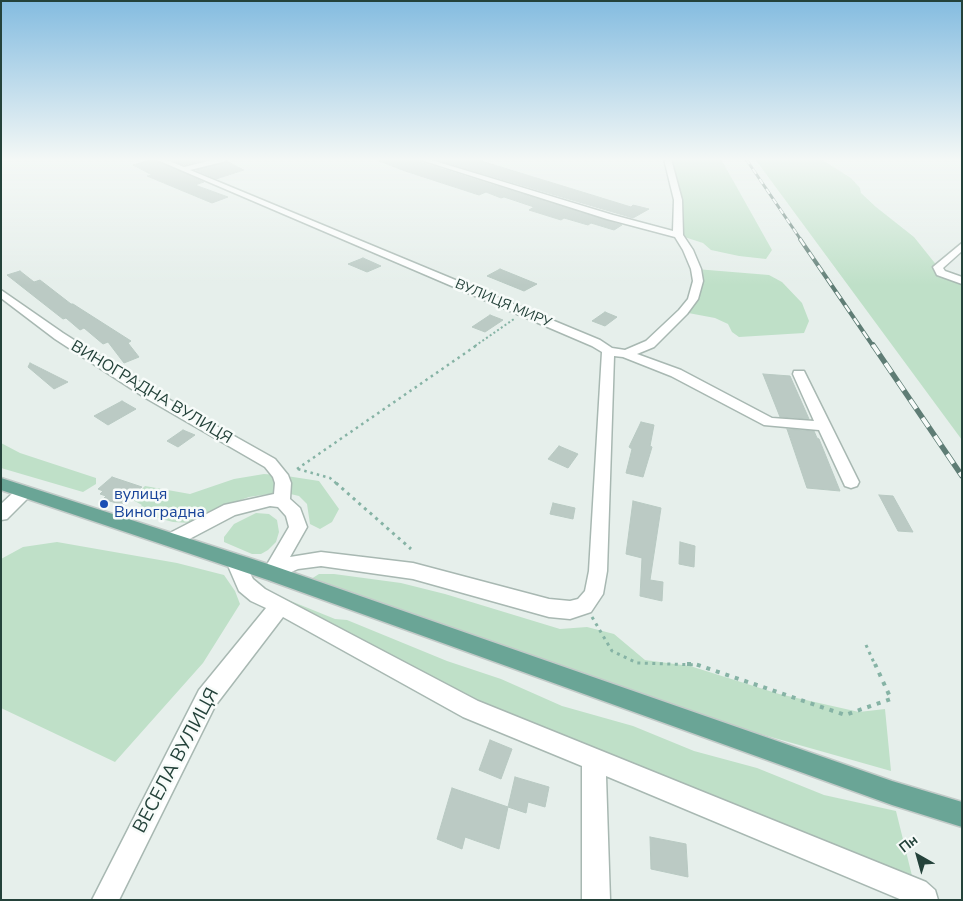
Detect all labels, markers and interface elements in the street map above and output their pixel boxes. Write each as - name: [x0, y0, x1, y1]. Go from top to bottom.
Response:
- street label: ВУЛИЦЯ МИРУ: [452, 276, 554, 332]
- street label: ВИНОГРАДНА ВУЛИЦЯ: [67, 337, 235, 449]
- place label: вулиця Виноградна: [114, 485, 205, 523]
- marker: вулиця Виноградна: [98, 498, 110, 510]
- street label: ВЕСЕЛА ВУЛИЦЯ: [129, 685, 225, 837]
- text: Пн: [895, 830, 922, 857]
- north arrow: [893, 831, 943, 881]

